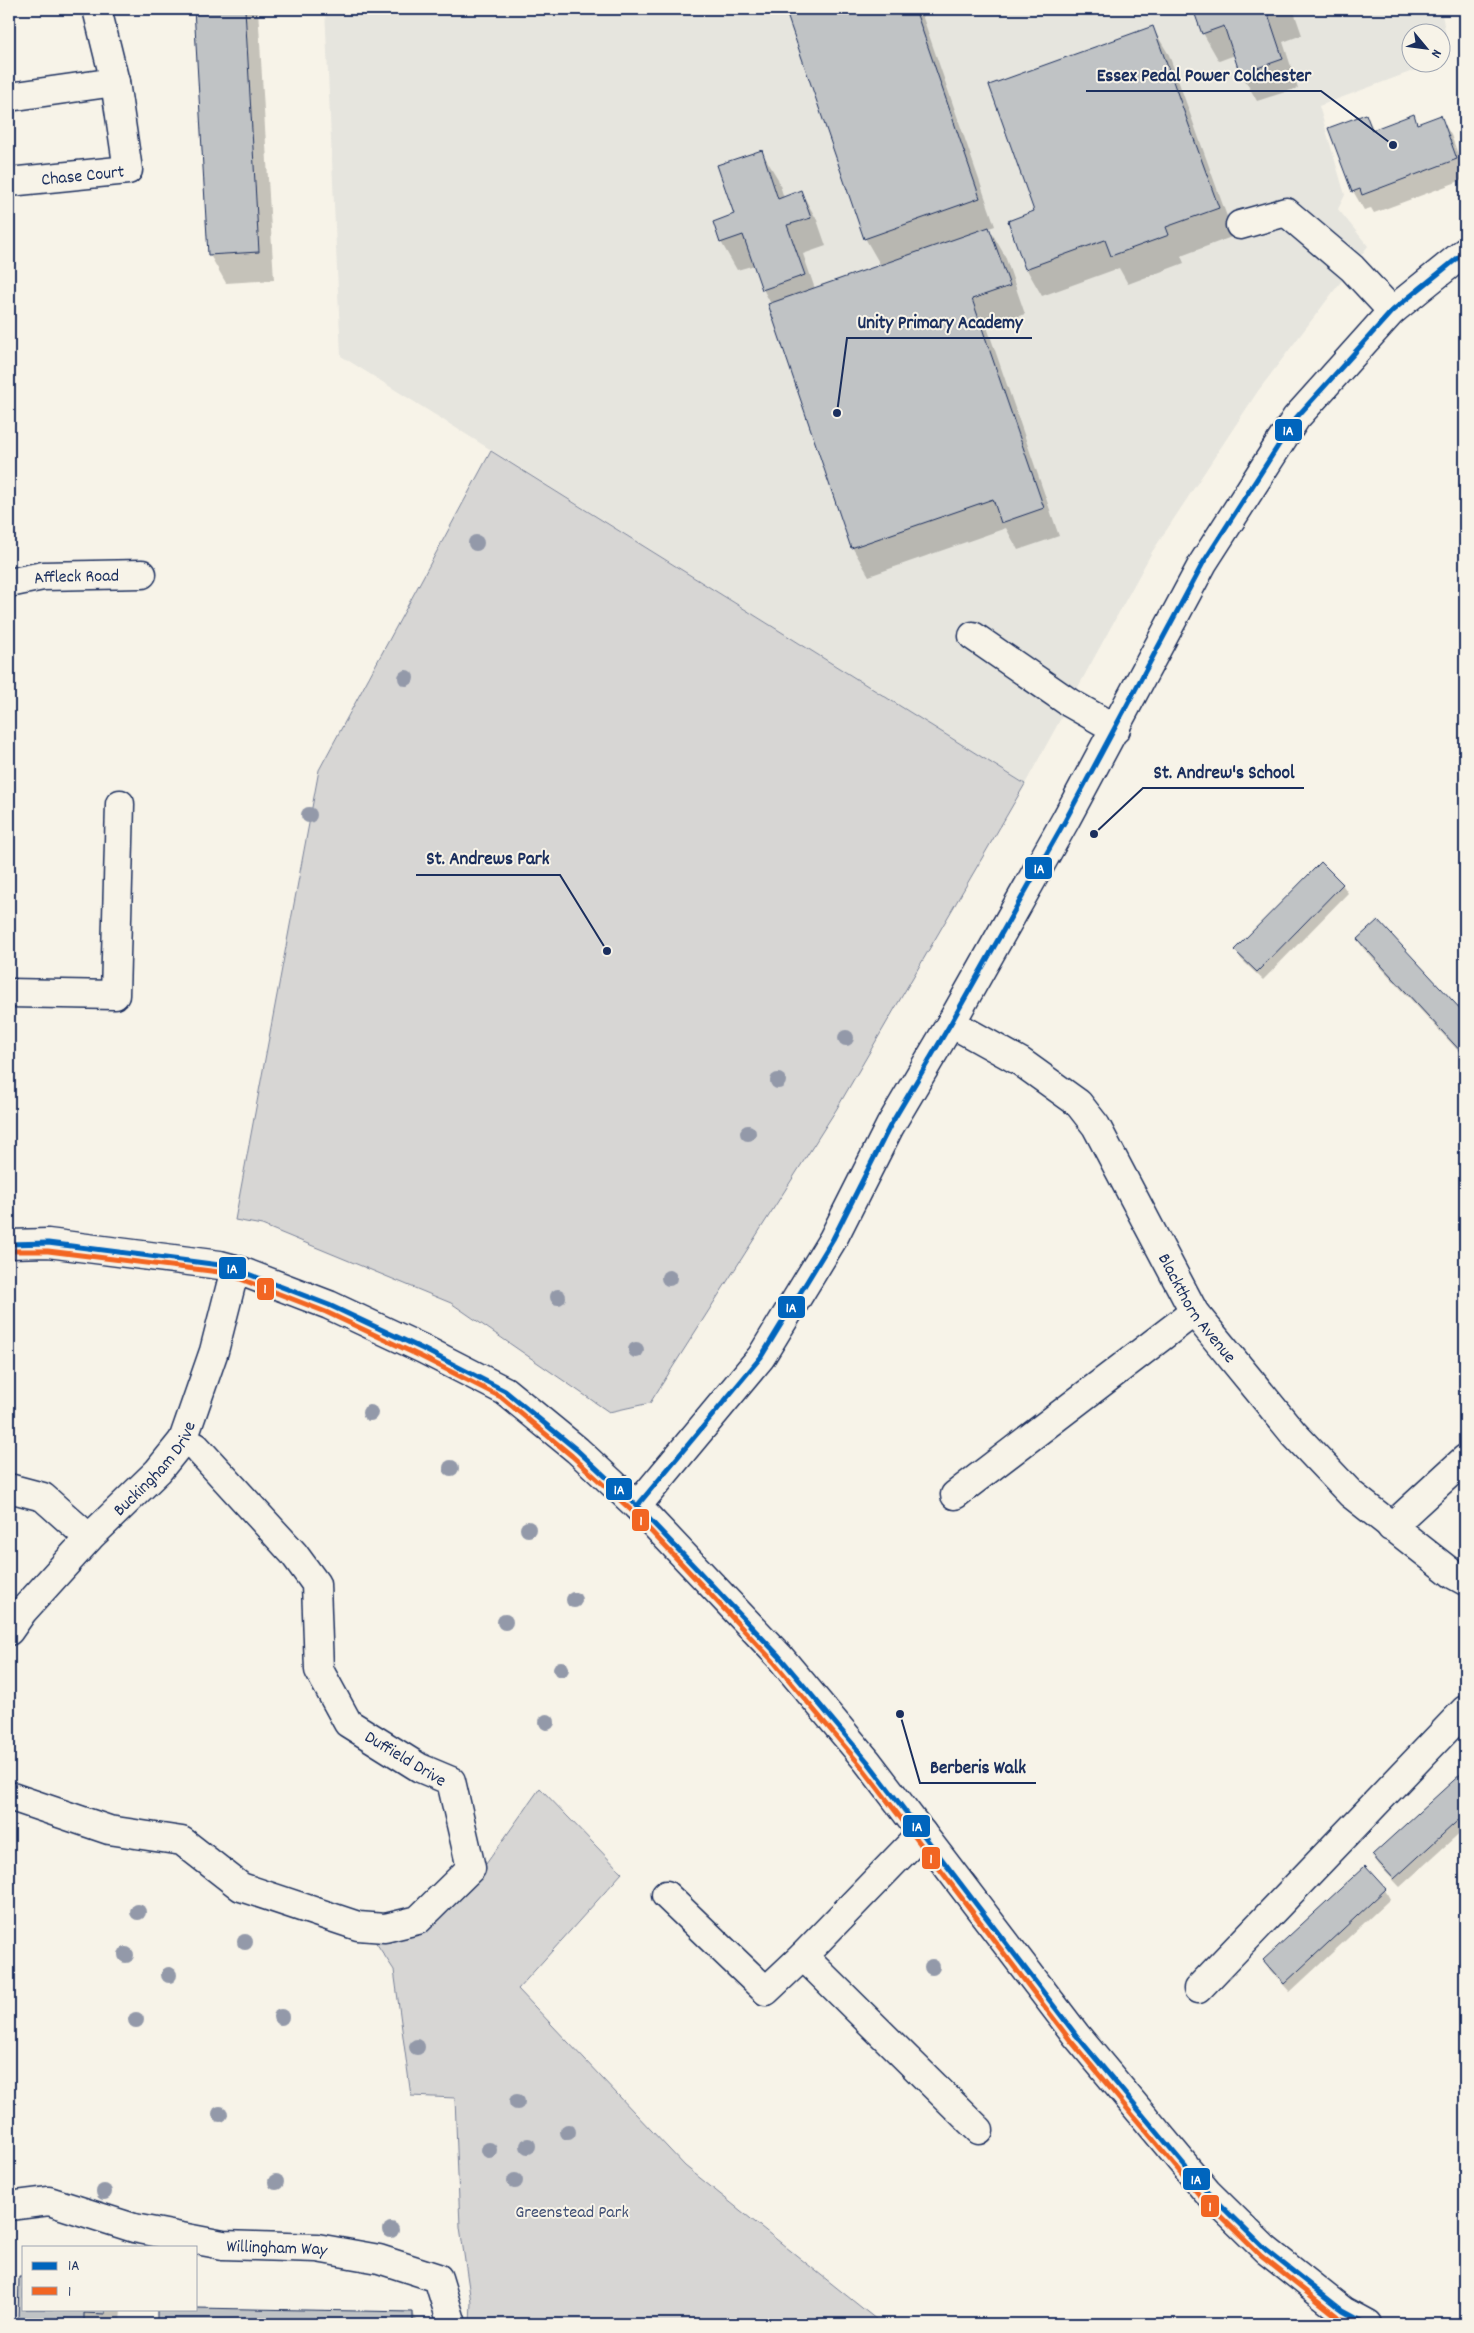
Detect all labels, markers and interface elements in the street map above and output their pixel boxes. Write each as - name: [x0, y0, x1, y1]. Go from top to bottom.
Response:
- north arrow: [1402, 22, 1452, 72]
- text: N: [1425, 45, 1446, 61]
- callout: Essex Pedal Power Colchester: [1086, 57, 1321, 91]
- text: Essex Pedal Power Colchester: [1097, 64, 1312, 91]
- street label: Chase Court: [40, 160, 126, 194]
- callout: Unity Primary Academy: [847, 304, 1032, 338]
- text: Unity Primary Academy: [857, 311, 1024, 338]
- line badge: 1A: [1274, 418, 1303, 442]
- text: 1A: [1283, 422, 1294, 442]
- street label: Affleck Road: [32, 564, 119, 593]
- callout: St. Andrew's School: [1143, 754, 1304, 788]
- text: St. Andrew's School: [1154, 761, 1295, 788]
- callout: St. Andrews Park: [416, 841, 560, 875]
- text: St. Andrews Park: [426, 847, 550, 874]
- line badge: 1A: [1024, 856, 1053, 880]
- text: 1A: [1034, 860, 1045, 880]
- street label: Blackthorn Avenue: [1150, 1249, 1241, 1369]
- line badge: 1A: [218, 1256, 247, 1280]
- text: 1A: [227, 1260, 238, 1280]
- line badge: 1: [256, 1277, 275, 1301]
- text: 1: [263, 1280, 267, 1300]
- line badge: 1A: [777, 1295, 806, 1319]
- text: 1A: [786, 1299, 797, 1319]
- street label: Buckingham Drive: [109, 1418, 204, 1523]
- line badge: 1A: [605, 1477, 633, 1501]
- text: 1A: [614, 1481, 625, 1501]
- line badge: 1: [631, 1508, 650, 1532]
- text: 1: [639, 1512, 643, 1532]
- street label: Duffield Drive: [359, 1726, 450, 1794]
- callout: Berberis Walk: [920, 1749, 1036, 1783]
- text: Berberis Walk: [930, 1756, 1026, 1783]
- line badge: 1A: [902, 1814, 931, 1838]
- text: 1A: [912, 1818, 923, 1838]
- line badge: 1: [921, 1846, 941, 1870]
- text: 1: [929, 1850, 933, 1870]
- line badge: 1A: [1182, 2167, 1211, 2191]
- text: 1A: [1191, 2171, 1202, 2191]
- line badge: 1: [1200, 2194, 1220, 2218]
- text: 1: [1208, 2198, 1212, 2218]
- park label: Greenstead Park: [515, 2201, 629, 2226]
- street label: Willingham Way: [226, 2235, 330, 2265]
- legend: [22, 2246, 198, 2310]
- text: 1A: [68, 2256, 79, 2278]
- text: 1: [68, 2282, 71, 2304]

